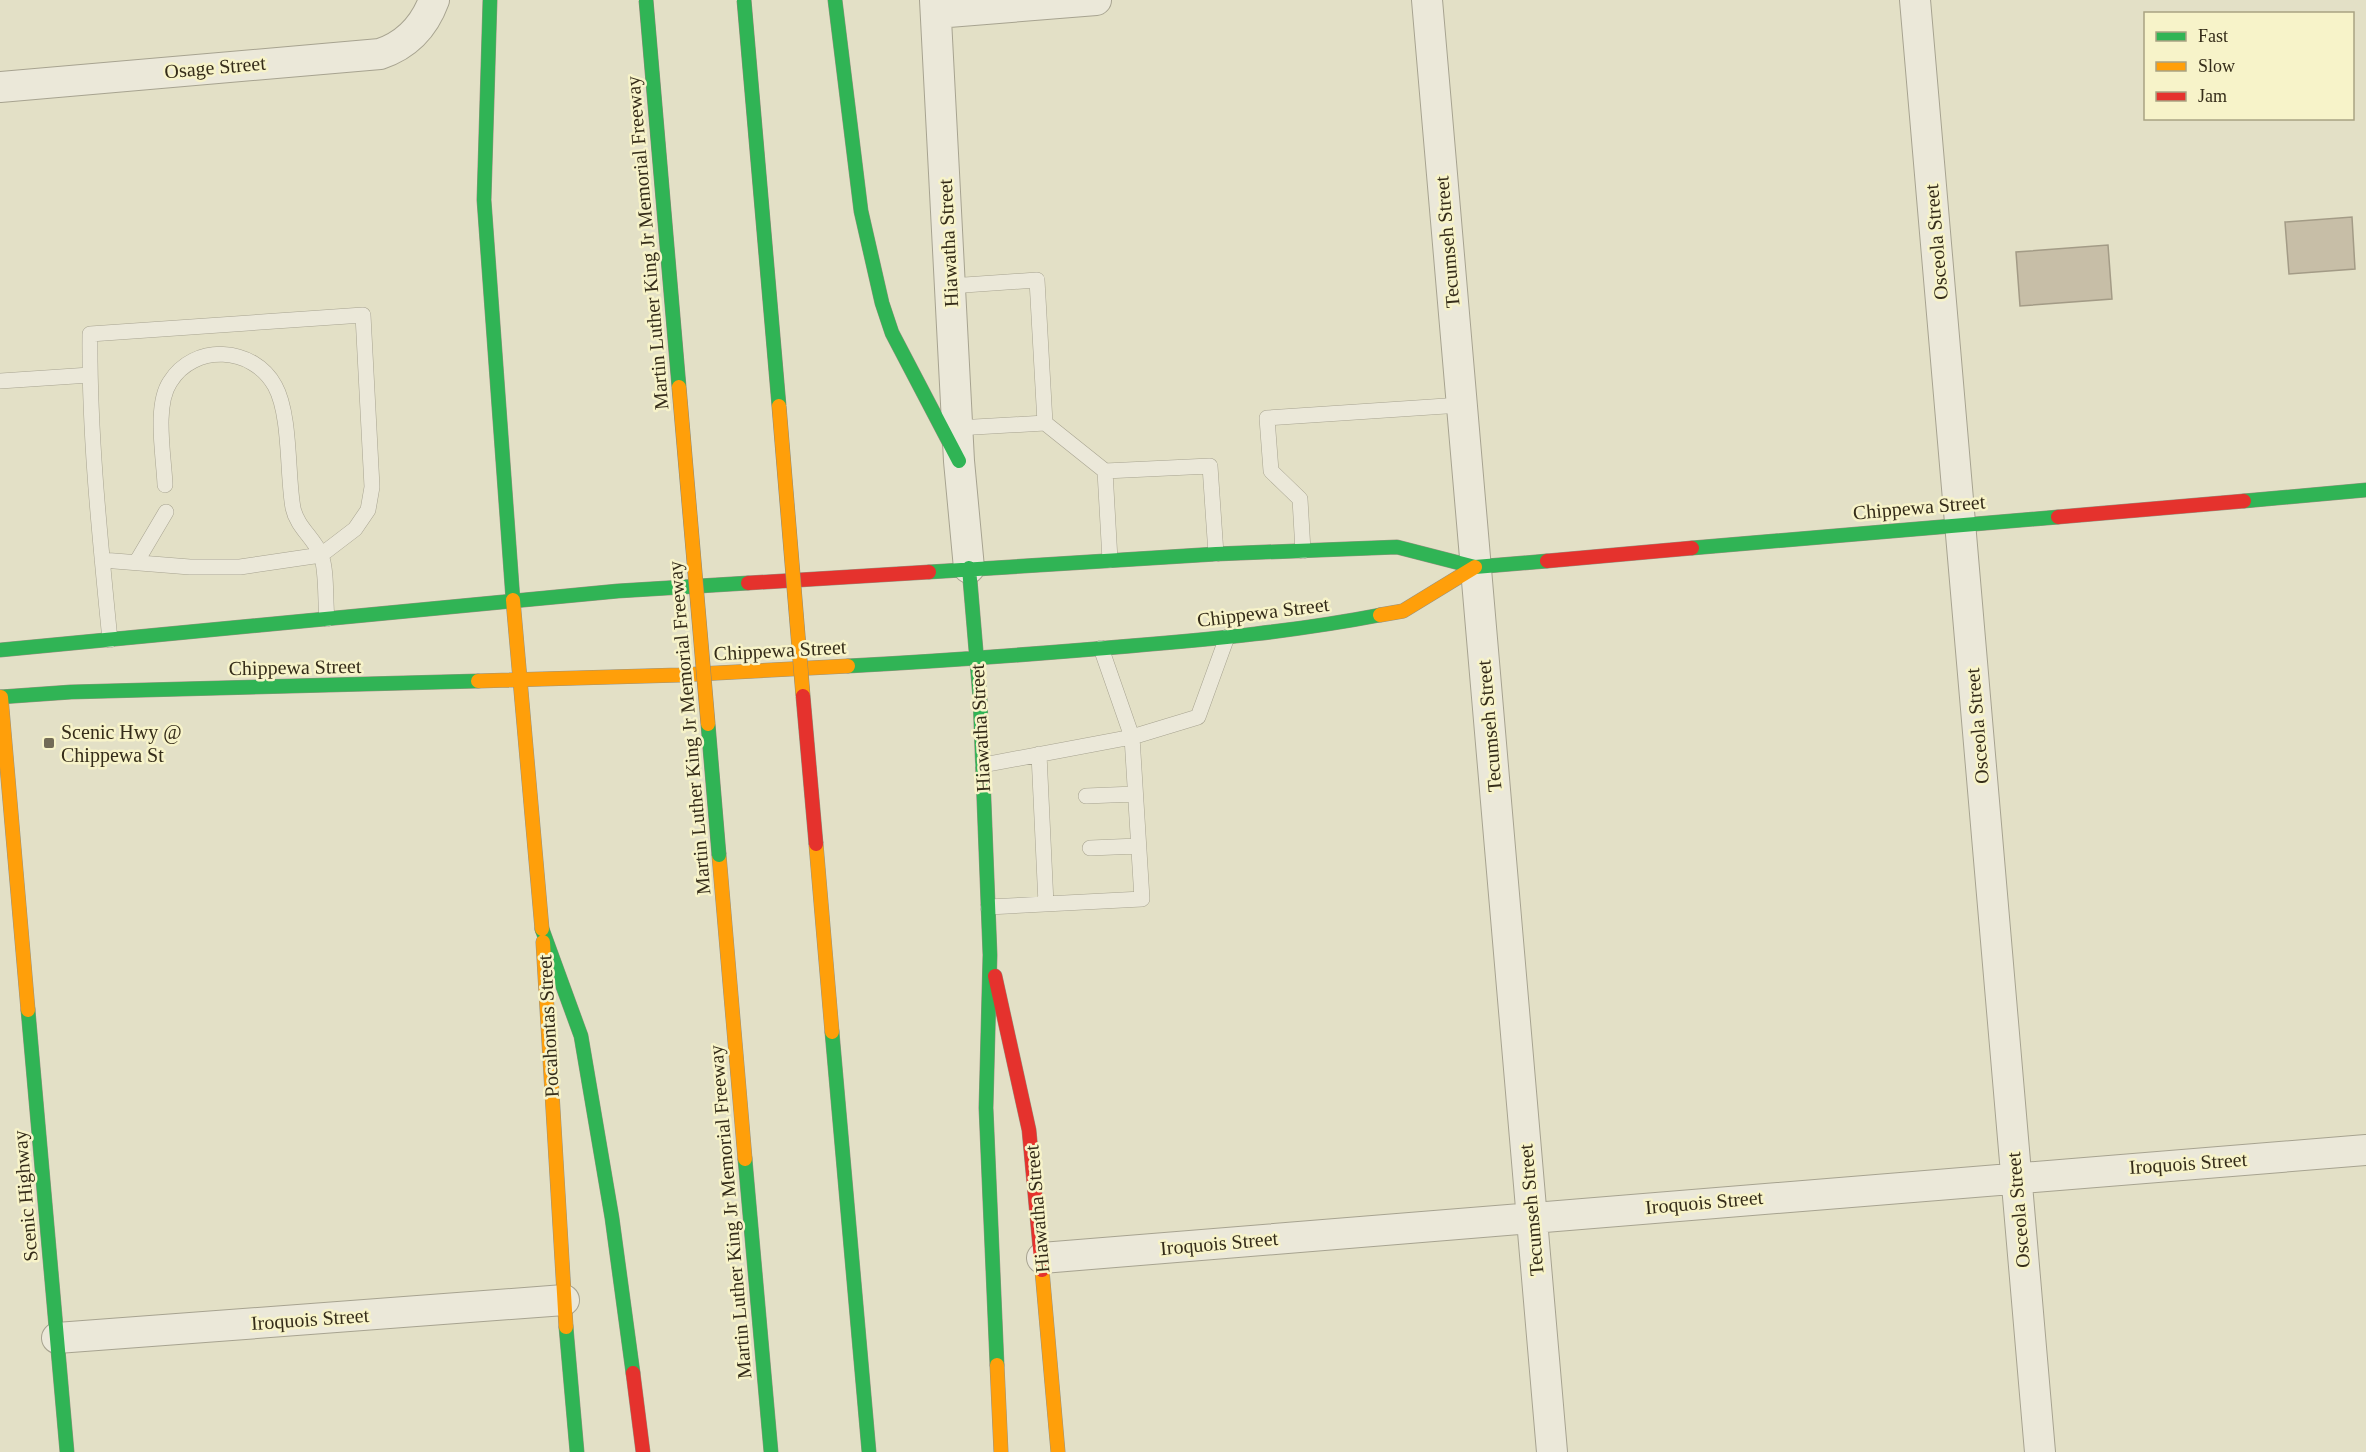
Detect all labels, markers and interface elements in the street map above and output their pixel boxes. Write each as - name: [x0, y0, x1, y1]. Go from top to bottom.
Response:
- legend: [2144, 12, 2354, 120]
- text: Fast: [2198, 26, 2228, 46]
- street label: Osage Street: [163, 52, 267, 83]
- text: Slow: [2198, 56, 2235, 76]
- street label: Martin Luther King Jr Memorial Freeway: [621, 75, 674, 411]
- text: Jam: [2198, 86, 2227, 106]
- street label: Tecumseh Street: [1430, 175, 1464, 309]
- street label: Hiawatha Street: [934, 178, 962, 308]
- street label: Osceola Street: [1920, 183, 1952, 301]
- street label: Chippewa Street: [1852, 490, 1987, 525]
- street label: Martin Luther King Jr Memorial Freeway: [663, 560, 716, 896]
- street label: Chippewa Street: [1196, 593, 1331, 632]
- street label: Chippewa Street: [713, 636, 847, 665]
- street label: Chippewa Street: [228, 655, 362, 680]
- street label: Tecumseh Street: [1472, 659, 1506, 793]
- street label: Hiawatha Street: [966, 663, 994, 793]
- street label: Osceola Street: [1961, 667, 1993, 785]
- place label: Scenic Hwy @ Chippewa St: [61, 721, 182, 767]
- marker: Scenic Hwy @ Chippewa St: [42, 736, 56, 750]
- street label: Pocahontas Street: [533, 954, 563, 1098]
- street label: Martin Luther King Jr Memorial Freeway: [704, 1044, 757, 1380]
- street label: Scenic Highway: [8, 1129, 43, 1263]
- street label: Tecumseh Street: [1514, 1143, 1548, 1277]
- street label: Hiawatha Street: [1020, 1144, 1054, 1274]
- street label: Iroquois Street: [2128, 1148, 2248, 1179]
- street label: Osceola Street: [2002, 1151, 2034, 1269]
- street label: Iroquois Street: [1644, 1186, 1764, 1219]
- street label: Iroquois Street: [1159, 1227, 1279, 1260]
- street label: Iroquois Street: [250, 1304, 370, 1335]

